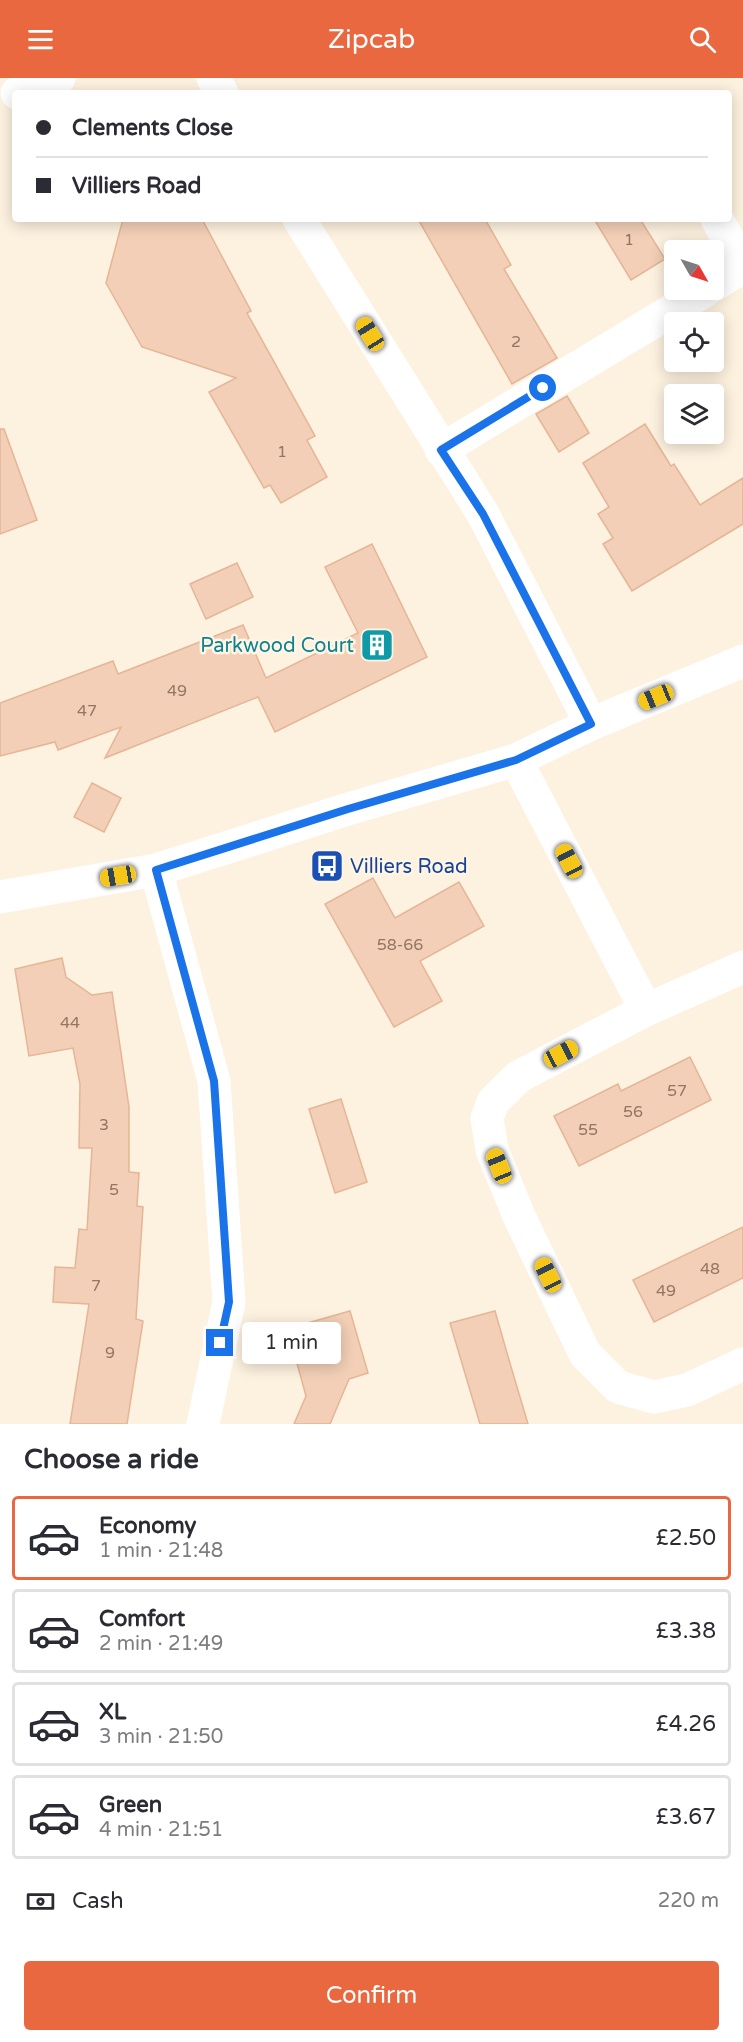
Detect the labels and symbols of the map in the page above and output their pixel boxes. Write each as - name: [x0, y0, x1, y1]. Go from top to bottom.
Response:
- house number: 1: [624, 230, 634, 250]
- north arrow: [664, 240, 724, 300]
- car: [353, 314, 387, 354]
- house number: 2: [511, 332, 521, 352]
- route start: [529, 374, 556, 401]
- house number: 1: [277, 442, 287, 462]
- building icon: Parkwood Court: [359, 627, 395, 663]
- place label: Parkwood Court: [200, 634, 354, 658]
- house number: 49: [167, 681, 187, 701]
- car: [636, 682, 676, 712]
- house number: 47: [77, 701, 97, 721]
- car: [553, 841, 585, 881]
- bus stop icon: Villiers Road: [309, 848, 345, 884]
- place label: Villiers Road: [350, 855, 468, 879]
- car: [99, 864, 137, 888]
- house number: 58-66: [377, 935, 423, 955]
- house number: 44: [60, 1013, 80, 1033]
- car: [541, 1038, 581, 1070]
- house number: 57: [667, 1081, 687, 1101]
- house number: 56: [623, 1102, 643, 1122]
- house number: 3: [99, 1115, 109, 1135]
- house number: 55: [578, 1120, 598, 1140]
- car: [484, 1146, 514, 1186]
- house number: 5: [109, 1180, 119, 1200]
- car: [532, 1255, 564, 1295]
- house number: 48: [700, 1259, 720, 1279]
- house number: 7: [91, 1276, 101, 1296]
- house number: 49: [656, 1281, 676, 1301]
- callout: 1 min: [241, 1322, 340, 1364]
- route end: [206, 1329, 233, 1356]
- house number: 9: [105, 1343, 115, 1363]

